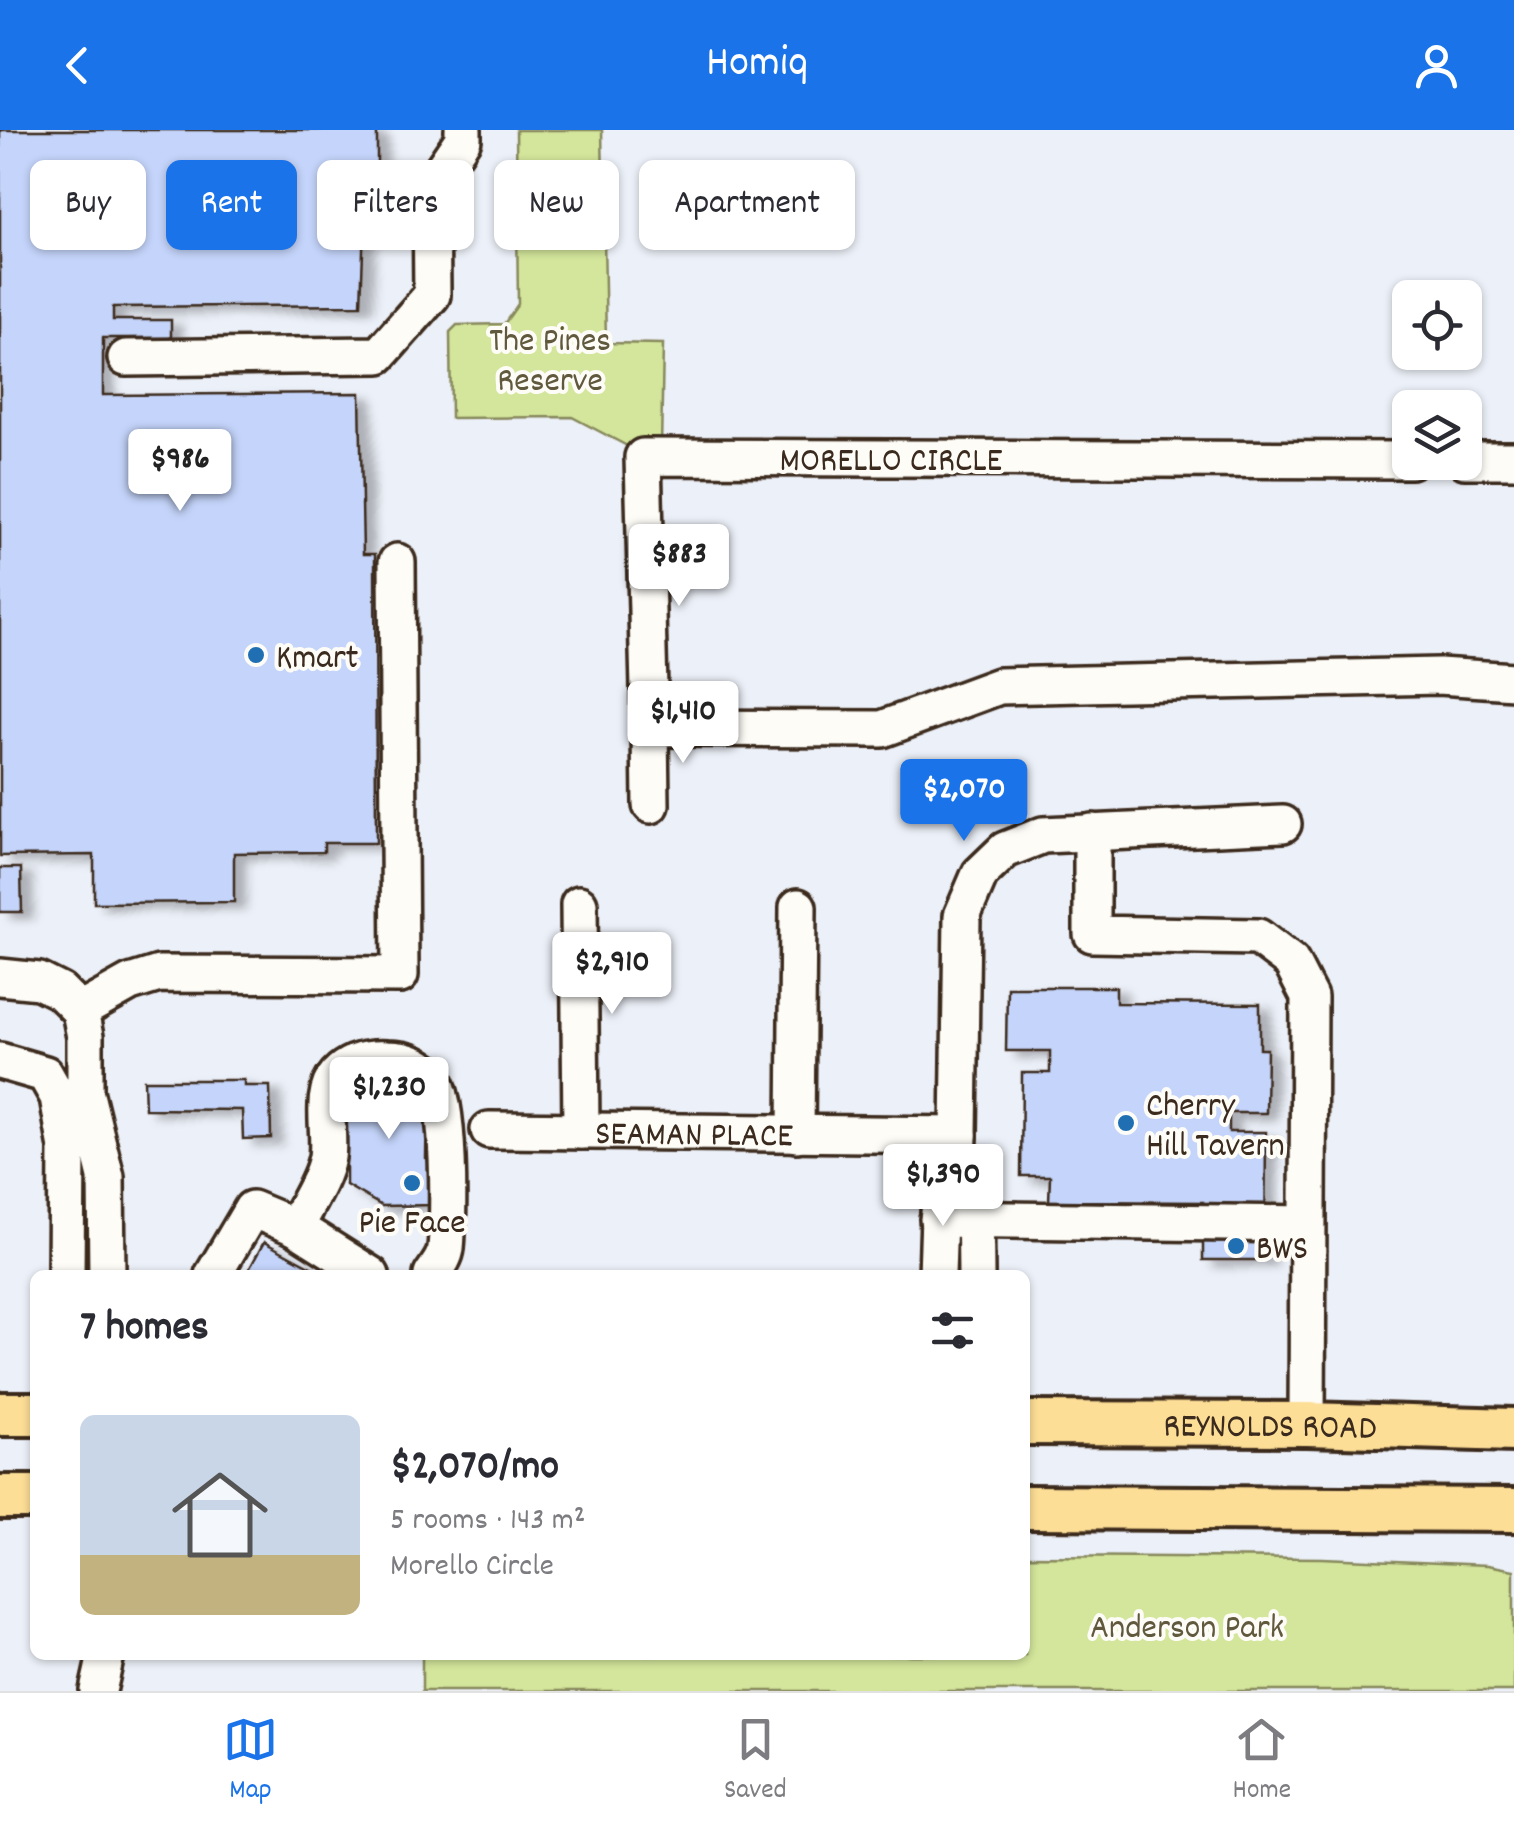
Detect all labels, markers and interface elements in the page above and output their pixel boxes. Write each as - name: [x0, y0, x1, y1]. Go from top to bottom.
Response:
- text: Homiq: [706, 33, 808, 97]
- icon: back: [50, 38, 105, 93]
- icon: person: [1409, 38, 1464, 93]
- chip: Buy: [30, 160, 146, 250]
- chip: Rent: [166, 160, 297, 250]
- chip: Filters: [317, 160, 474, 250]
- chip: New: [494, 160, 619, 250]
- chip: Apartment: [639, 160, 855, 250]
- map controls: [1392, 280, 1482, 480]
- button: locate: [1392, 280, 1482, 370]
- park label: The Pines Reserve: [489, 318, 611, 408]
- button: layers: [1392, 390, 1482, 480]
- pin: $986: [121, 429, 239, 514]
- text: $986: [150, 438, 210, 484]
- street label: MORELLO CIRCLE: [780, 438, 1003, 488]
- pin: $883: [620, 524, 738, 609]
- text: $883: [651, 533, 707, 579]
- place label: Kmart: [276, 635, 359, 685]
- marker: Kmart: [245, 644, 267, 666]
- pin: $1,410: [602, 681, 764, 766]
- text: $1,410: [649, 690, 717, 736]
- pin: $2,070: [883, 759, 1045, 844]
- text: $2,070: [922, 768, 1006, 814]
- pin: $2,910: [531, 932, 693, 1017]
- text: $2,910: [574, 941, 650, 987]
- pin: $1,230: [308, 1057, 470, 1142]
- text: $1,230: [352, 1066, 426, 1112]
- place label: Cherry Hill Tavern: [1146, 1083, 1285, 1173]
- street label: SEAMAN PLACE: [595, 1111, 793, 1163]
- marker: Cherry Hill Tavern: [1115, 1112, 1137, 1134]
- pin: $1,390: [862, 1144, 1024, 1229]
- text: $1,390: [905, 1153, 981, 1199]
- marker: Pie Face: [401, 1172, 423, 1194]
- place label: Pie Face: [358, 1200, 466, 1250]
- place label: BWS: [1256, 1226, 1308, 1276]
- marker: BWS: [1225, 1235, 1247, 1257]
- text: 7 homes: [80, 1300, 209, 1360]
- icon: filters: [925, 1303, 980, 1358]
- street label: REYNOLDS ROAD: [1163, 1403, 1377, 1456]
- text: $2,070/mo: [390, 1439, 559, 1499]
- icon: home: [160, 1455, 280, 1575]
- text: 5 rooms · 143 m²: [390, 1499, 585, 1545]
- text: Morello Circle: [390, 1545, 554, 1591]
- park label: Anderson Park: [1090, 1605, 1284, 1655]
- tab: Map: [223, 1712, 278, 1812]
- tab: Saved: [724, 1712, 787, 1812]
- tab: Home: [1233, 1712, 1291, 1812]

